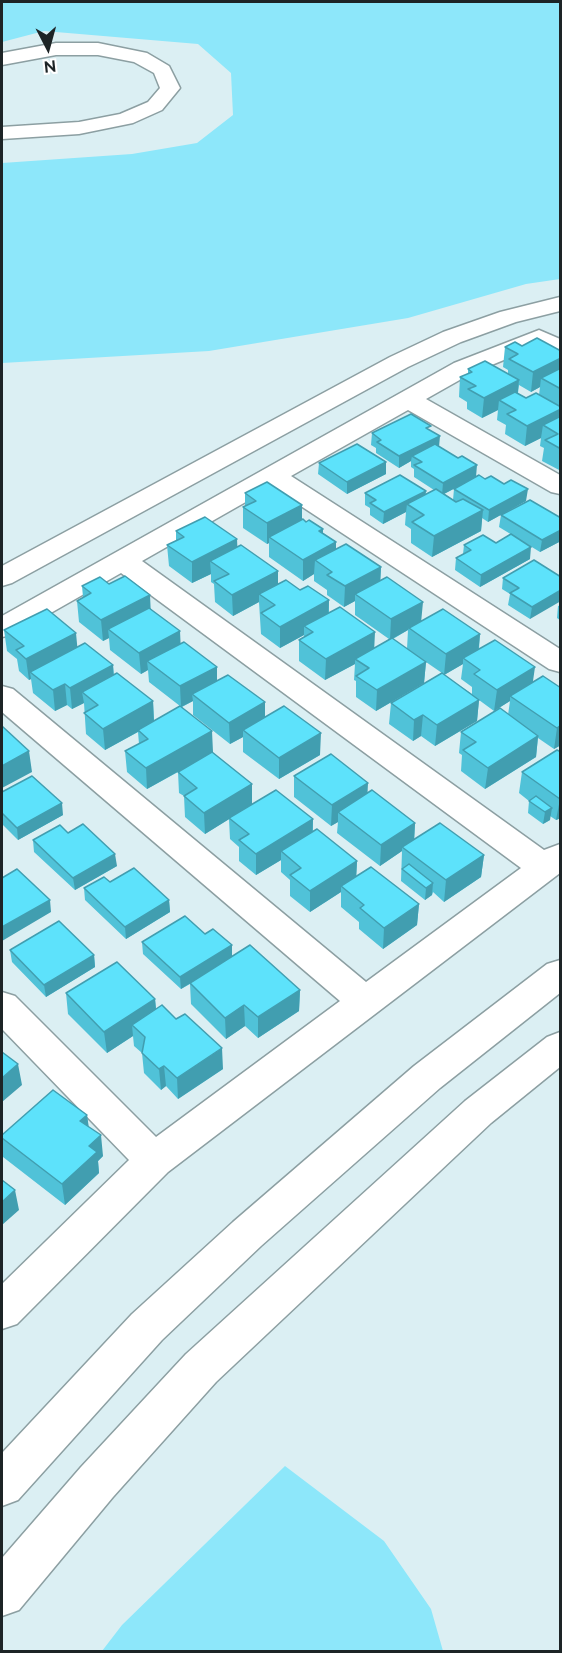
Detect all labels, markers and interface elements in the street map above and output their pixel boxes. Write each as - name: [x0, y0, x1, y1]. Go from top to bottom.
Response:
- north arrow: [18, 18, 78, 78]
- text: N: [43, 56, 57, 76]

